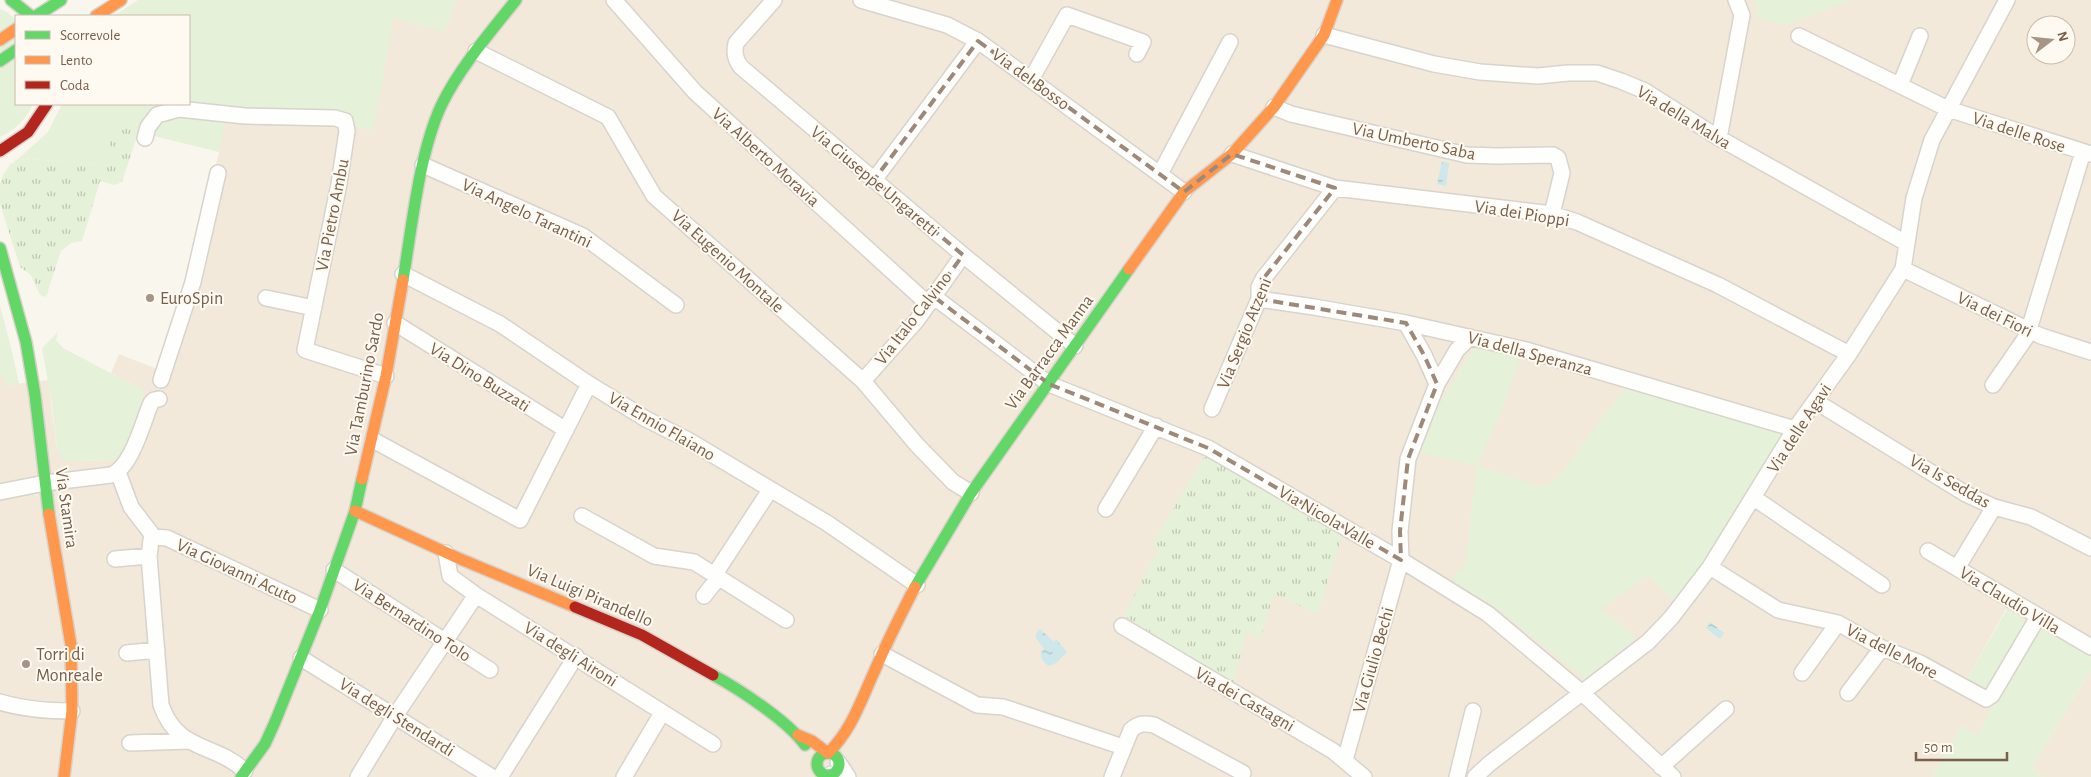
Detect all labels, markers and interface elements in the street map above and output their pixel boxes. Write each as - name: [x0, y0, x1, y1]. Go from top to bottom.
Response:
- legend: [15, 15, 190, 105]
- north arrow: [2026, 15, 2076, 65]
- text: Scorrevole: [60, 28, 121, 43]
- text: N: [2054, 30, 2071, 43]
- street label: Via del Bosso: [988, 46, 1073, 114]
- text: Lento: [60, 53, 93, 68]
- text: Coda: [60, 78, 90, 93]
- street label: Via della Malva: [1633, 83, 1734, 153]
- street label: Via Alberto Moravia: [708, 105, 823, 211]
- street label: Via delle Rose: [1970, 109, 2067, 156]
- street label: Via Umberto Saba: [1350, 120, 1477, 164]
- street label: Via Giuseppe Ungaretti: [807, 123, 942, 241]
- street label: Via Pietro Ambu: [313, 157, 353, 273]
- street label: Via Angelo Tarantini: [459, 176, 594, 252]
- street label: Via dei Pioppi: [1473, 198, 1571, 230]
- street label: Via Eugenio Montale: [668, 207, 787, 317]
- street label: Via Italo Calvino: [872, 268, 956, 369]
- street label: Via Sergio Atzeni: [1215, 275, 1275, 391]
- street label: Via dei Fiori: [1954, 289, 2035, 341]
- place label: EuroSpin: [160, 290, 223, 308]
- marker: EuroSpin: [144, 292, 156, 304]
- street label: Via Barracca Manna: [1002, 292, 1097, 413]
- street label: Via Tamburino Sardo: [342, 311, 388, 457]
- street label: Via della Speranza: [1465, 329, 1594, 379]
- street label: Via Dino Buzzati: [426, 340, 533, 416]
- street label: Via delle Agavi: [1764, 381, 1835, 476]
- street label: Via Ennio Flaiano: [605, 389, 718, 465]
- street label: Via Is Seddas: [1906, 452, 1993, 512]
- street label: Via Stamira: [51, 467, 81, 549]
- street label: Via Nicola Valle: [1275, 483, 1378, 553]
- street label: Via Giovanni Acuto: [173, 536, 300, 608]
- street label: Via Luigi Pirandello: [524, 561, 655, 631]
- street label: Via Claudio Villa: [1956, 564, 2063, 638]
- street label: Via Bernardino Tolo: [349, 576, 474, 666]
- street label: Via Giulio Bechi: [1350, 605, 1398, 715]
- street label: Via degli Aironi: [520, 619, 620, 691]
- street label: Via delle More: [1843, 621, 1940, 683]
- place label: Torri di Monreale: [36, 646, 103, 685]
- marker: Torri di Monreale: [20, 658, 32, 670]
- street label: Via dei Castagni: [1192, 664, 1297, 736]
- street label: Via degli Stendardi: [336, 675, 457, 761]
- scale bar: [1916, 730, 2007, 762]
- text: 50 m: [1924, 740, 1953, 755]

